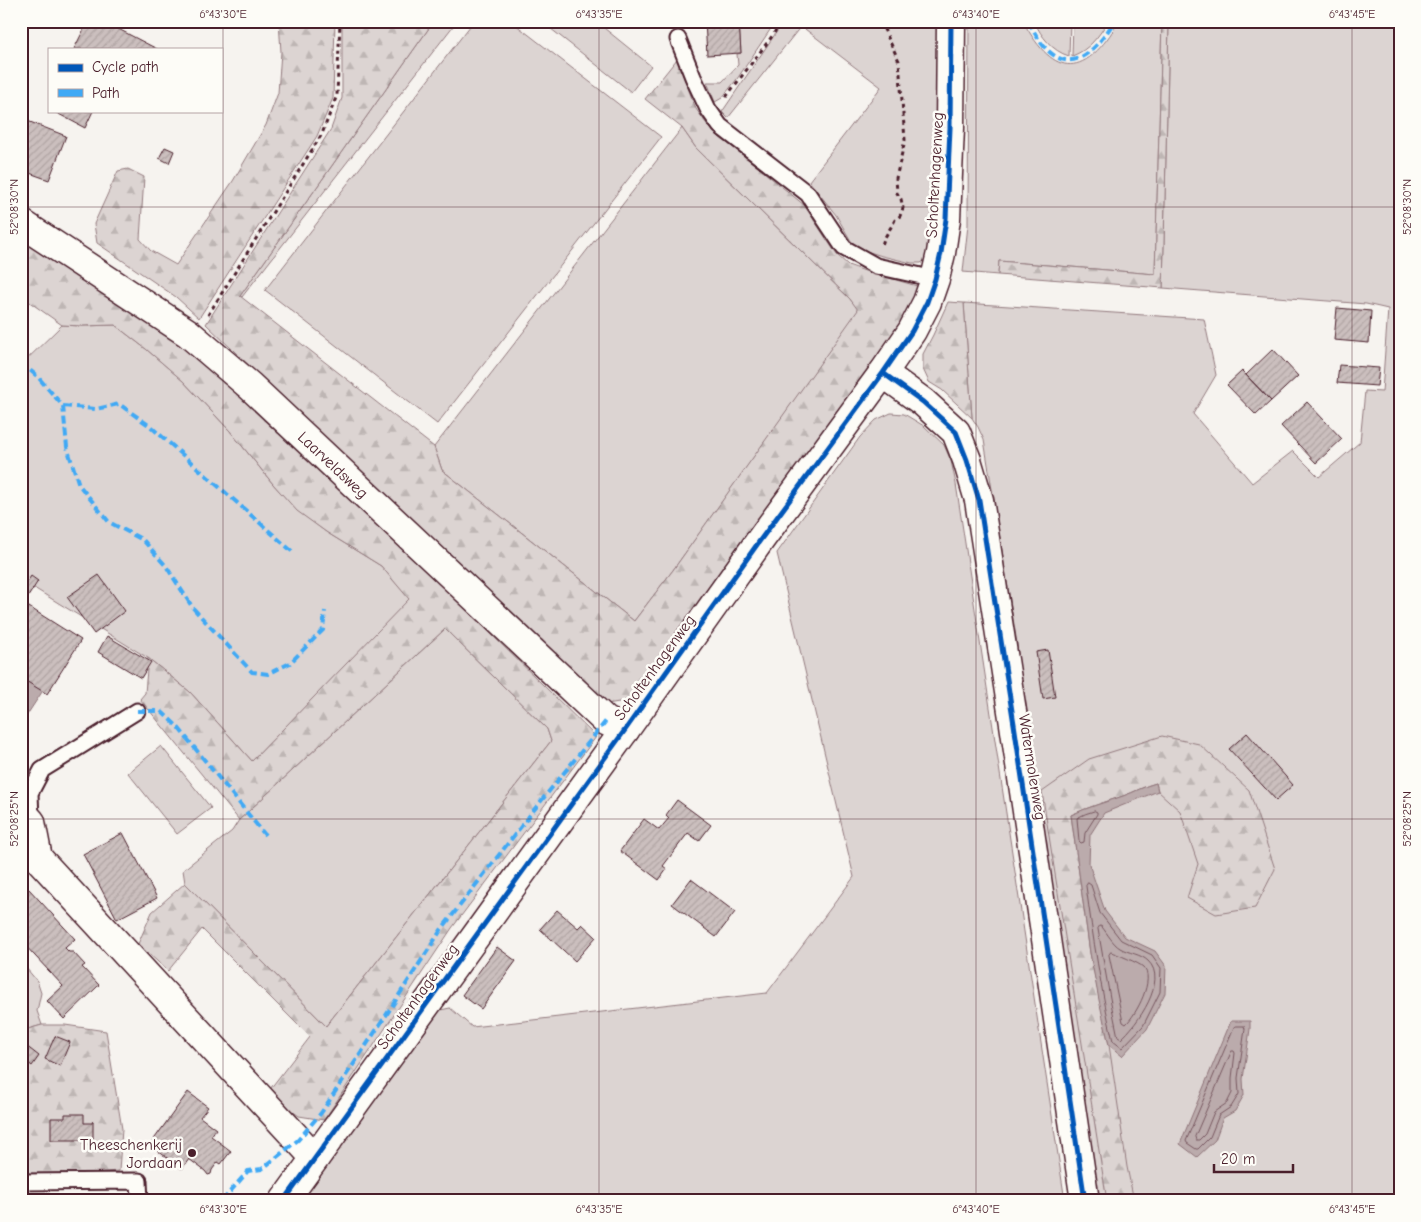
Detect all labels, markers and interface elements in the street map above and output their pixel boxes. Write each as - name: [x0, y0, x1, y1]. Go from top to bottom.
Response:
- text: 6°43'30"E: [199, 7, 247, 21]
- text: 6°43'35"E: [576, 7, 622, 21]
- text: 6°43'40"E: [952, 7, 1000, 21]
- text: 6°43'45"E: [1329, 7, 1375, 21]
- legend: [48, 48, 222, 112]
- text: Cycle path: [92, 58, 159, 76]
- text: Path: [92, 84, 120, 102]
- street label: Scholtenhagenweg: [923, 112, 947, 238]
- text: 52°08'30"N: [7, 179, 21, 235]
- text: 52°08'30"N: [1400, 179, 1414, 235]
- street label: Laarveldsweg: [294, 428, 371, 502]
- street label: Scholtenhagenweg: [610, 611, 699, 724]
- street label: Watermolenweg: [1015, 713, 1049, 822]
- text: 52°08'25"N: [7, 791, 21, 847]
- text: 52°08'25"N: [1400, 791, 1414, 847]
- street label: Scholtenhagenweg: [373, 940, 462, 1053]
- place label: Theeschenkerij Jordaan: [80, 1136, 182, 1172]
- scale bar: [1214, 1142, 1292, 1174]
- marker: Theeschenkerij Jordaan: [186, 1147, 198, 1159]
- text: 20 m: [1221, 1150, 1255, 1168]
- text: 6°43'30"E: [199, 1202, 247, 1216]
- text: 6°43'35"E: [576, 1202, 622, 1216]
- text: 6°43'40"E: [952, 1202, 1000, 1216]
- text: 6°43'45"E: [1329, 1202, 1375, 1216]

